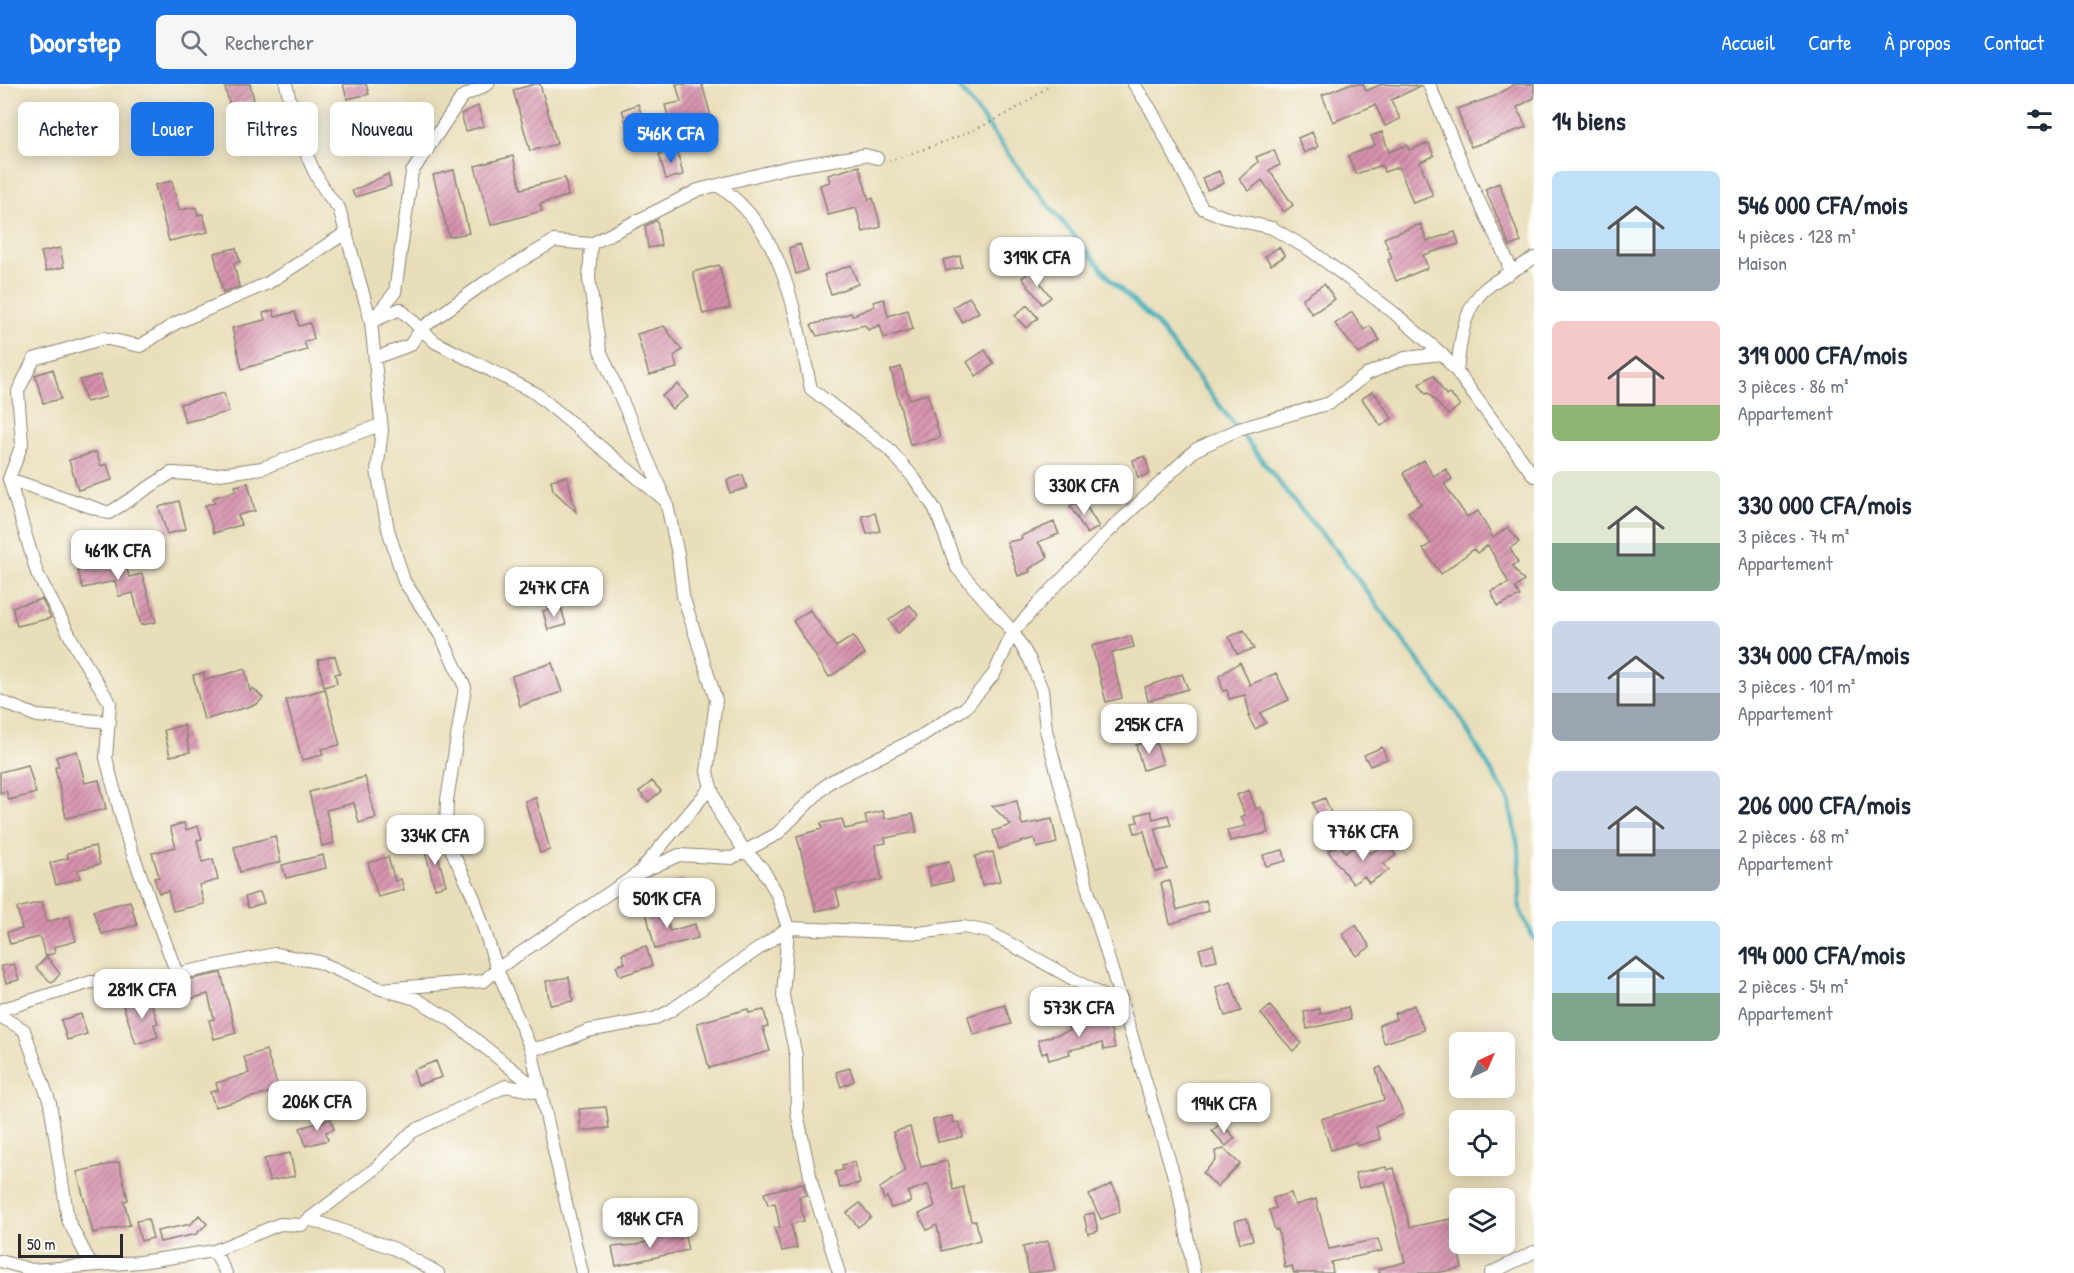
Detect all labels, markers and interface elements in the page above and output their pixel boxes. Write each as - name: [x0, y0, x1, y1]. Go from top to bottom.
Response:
- search box: [156, 15, 576, 69]
- text: Doorstep: [30, 23, 120, 61]
- icon: search: [177, 26, 210, 59]
- text: Rechercher: [225, 27, 314, 57]
- text: Accueil: [1722, 28, 1775, 57]
- text: Carte: [1808, 28, 1852, 57]
- text: À propos: [1885, 28, 1951, 57]
- text: Contact: [1984, 28, 2044, 57]
- chip: Acheter: [18, 102, 119, 156]
- chip: Louer: [131, 102, 214, 156]
- chip: Filtres: [226, 102, 318, 156]
- chip: Nouveau: [330, 102, 434, 156]
- text: 14 biens: [1552, 103, 1626, 138]
- icon: filters: [2023, 104, 2056, 137]
- pin: 546K CFA: [609, 113, 733, 164]
- text: 546K CFA: [637, 119, 705, 146]
- text: 546 000 CFA/mois: [1738, 187, 1908, 222]
- icon: home: [1600, 195, 1672, 267]
- text: 4 pièces · 128 m²: [1738, 222, 1856, 249]
- pin: 319K CFA: [975, 237, 1099, 288]
- text: 319K CFA: [1004, 243, 1070, 270]
- text: Maison: [1738, 249, 1787, 276]
- text: 319 000 CFA/mois: [1738, 337, 1907, 372]
- icon: home: [1600, 345, 1672, 417]
- text: 3 pièces · 86 m²: [1738, 372, 1849, 399]
- text: Appartement: [1738, 399, 1833, 426]
- pin: 330K CFA: [1022, 465, 1146, 516]
- text: 330K CFA: [1049, 471, 1119, 498]
- text: 330 000 CFA/mois: [1738, 487, 1912, 522]
- icon: home: [1600, 495, 1672, 567]
- text: 3 pièces · 74 m²: [1738, 522, 1849, 549]
- pin: 461K CFA: [56, 530, 180, 581]
- text: 461K CFA: [85, 536, 151, 563]
- text: Appartement: [1738, 549, 1833, 576]
- pin: 247K CFA: [492, 567, 616, 618]
- text: 247K CFA: [519, 573, 589, 600]
- text: 334 000 CFA/mois: [1738, 637, 1910, 672]
- icon: home: [1600, 645, 1672, 717]
- text: 3 pièces · 101 m²: [1738, 672, 1855, 699]
- text: Appartement: [1738, 699, 1833, 726]
- pin: 295K CFA: [1087, 704, 1211, 755]
- text: 295K CFA: [1115, 710, 1183, 737]
- text: 206 000 CFA/mois: [1738, 787, 1911, 822]
- icon: home: [1600, 795, 1672, 867]
- pin: 776K CFA: [1301, 811, 1425, 862]
- pin: 334K CFA: [373, 815, 497, 866]
- text: 776K CFA: [1327, 817, 1399, 844]
- text: 334K CFA: [401, 821, 469, 848]
- text: 2 pièces · 68 m²: [1738, 822, 1849, 849]
- text: Appartement: [1738, 849, 1833, 876]
- pin: 501K CFA: [605, 878, 729, 929]
- text: 501K CFA: [633, 884, 701, 911]
- text: 194 000 CFA/mois: [1738, 937, 1905, 972]
- icon: home: [1600, 945, 1672, 1017]
- pin: 281K CFA: [80, 969, 204, 1020]
- text: 2 pièces · 54 m²: [1738, 972, 1848, 999]
- text: 281K CFA: [108, 975, 176, 1002]
- pin: 573K CFA: [1017, 987, 1141, 1038]
- text: 573K CFA: [1044, 993, 1114, 1020]
- text: Appartement: [1738, 999, 1833, 1026]
- north arrow: [1449, 1032, 1515, 1098]
- map controls: [1449, 1032, 1515, 1254]
- pin: 206K CFA: [255, 1081, 379, 1132]
- pin: 194K CFA: [1162, 1083, 1286, 1134]
- text: 206K CFA: [282, 1087, 352, 1114]
- text: 194K CFA: [1191, 1089, 1257, 1116]
- button: locate: [1449, 1110, 1515, 1176]
- button: layers: [1449, 1188, 1515, 1254]
- pin: 184K CFA: [588, 1198, 712, 1249]
- text: 184K CFA: [617, 1204, 683, 1231]
- scale bar: [18, 1231, 123, 1258]
- text: 50 m: [27, 1233, 56, 1255]

